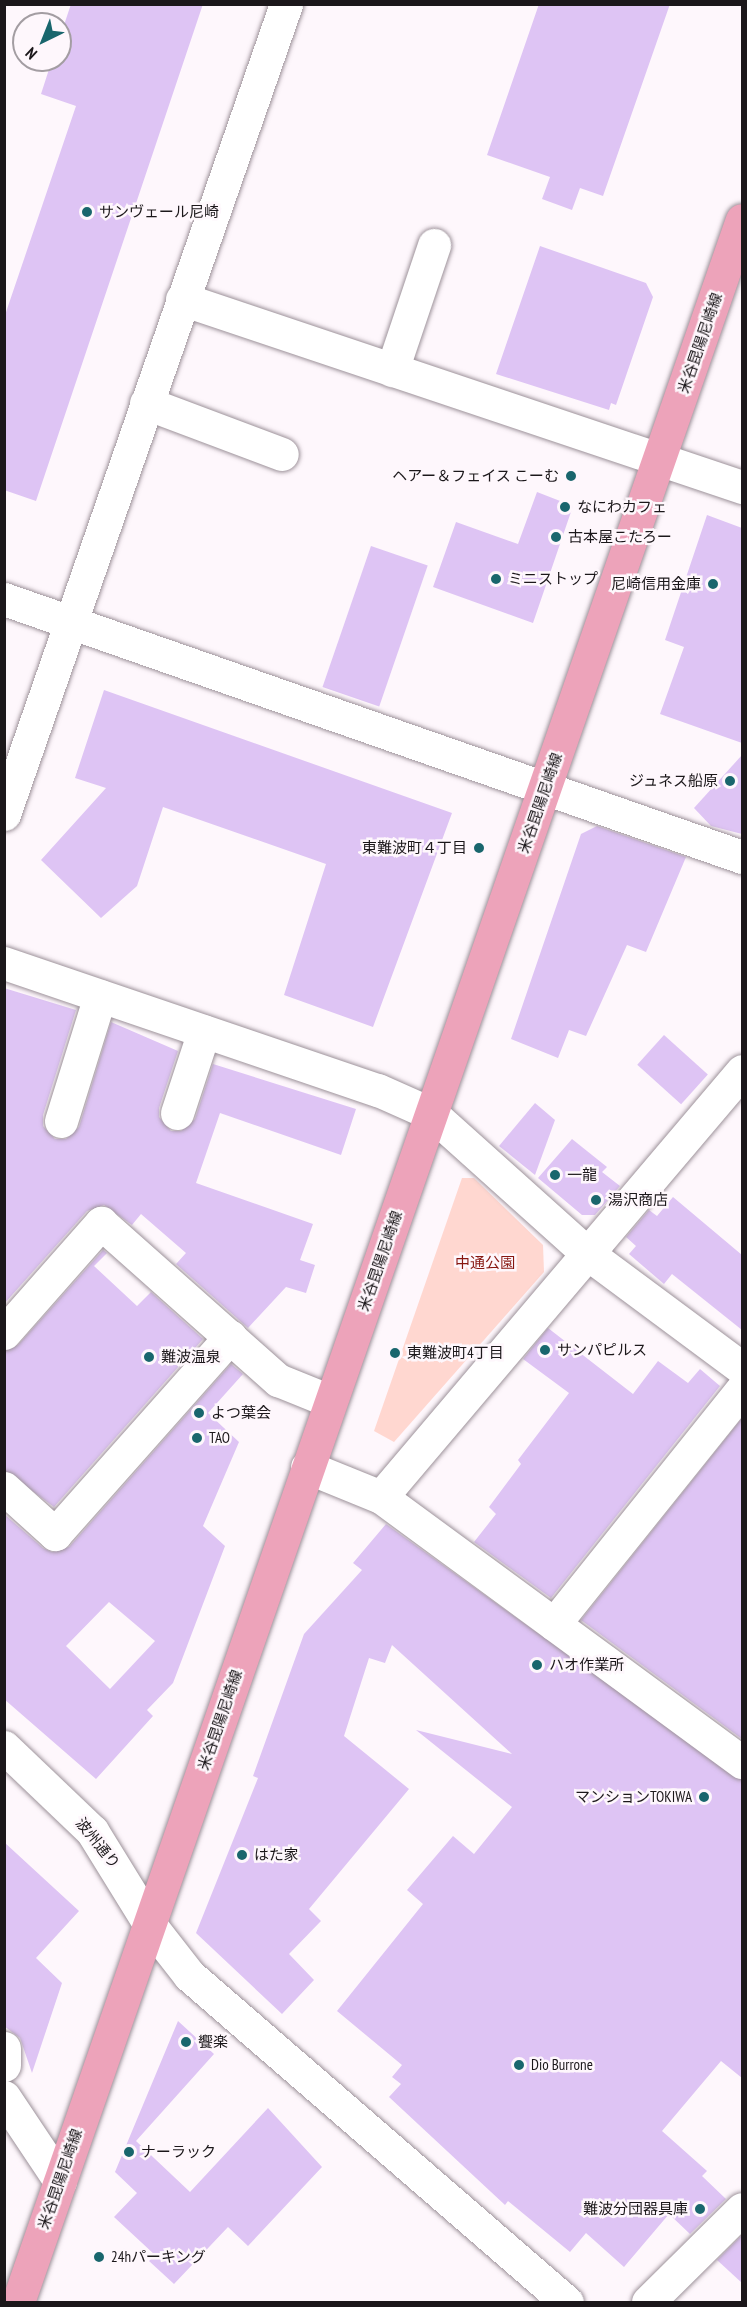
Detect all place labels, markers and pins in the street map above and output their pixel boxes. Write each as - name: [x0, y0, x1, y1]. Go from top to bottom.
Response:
- place label: サンヴェール尼崎: [99, 203, 219, 221]
- marker: サンヴェール尼崎: [80, 205, 94, 219]
- place label: ヘアー＆フェイス こーむ: [392, 467, 559, 485]
- marker: ヘアー＆フェイス こーむ: [564, 469, 578, 483]
- place label: なにわカフェ: [577, 498, 667, 516]
- marker: なにわカフェ: [558, 500, 572, 514]
- place label: 古本屋こたろー: [568, 528, 673, 546]
- marker: 古本屋こたろー: [549, 530, 563, 544]
- place label: ミニストップ: [508, 570, 598, 588]
- marker: ミニストップ: [489, 572, 503, 586]
- place label: 尼崎信用金庫: [611, 575, 701, 593]
- marker: 尼崎信用金庫: [706, 577, 720, 591]
- place label: ジュネス船原: [628, 772, 718, 790]
- marker: ジュネス船原: [723, 774, 737, 788]
- place label: 東難波町４丁目: [362, 839, 467, 857]
- marker: 東難波町４丁目: [472, 841, 486, 855]
- place label: 一龍: [567, 1166, 597, 1184]
- marker: 一龍: [548, 1168, 562, 1182]
- place label: 湯沢商店: [608, 1191, 668, 1209]
- marker: 湯沢商店: [589, 1193, 603, 1207]
- place label: サンパピルス: [557, 1341, 647, 1359]
- marker: サンパピルス: [538, 1343, 552, 1357]
- place label: 東難波町4丁目: [407, 1344, 504, 1362]
- marker: 東難波町4丁目: [388, 1346, 402, 1360]
- place label: 難波温泉: [161, 1348, 221, 1366]
- marker: 難波温泉: [142, 1350, 156, 1364]
- place label: よつ葉会: [211, 1404, 271, 1422]
- marker: よつ葉会: [192, 1406, 206, 1420]
- place label: TAO: [209, 1429, 230, 1447]
- marker: TAO: [190, 1431, 204, 1445]
- place label: ハオ作業所: [549, 1656, 624, 1674]
- marker: ハオ作業所: [530, 1658, 544, 1672]
- place label: マンションTOKIWA: [575, 1788, 692, 1806]
- marker: マンションTOKIWA: [697, 1790, 711, 1804]
- place label: はた家: [254, 1846, 299, 1864]
- marker: はた家: [235, 1848, 249, 1862]
- place label: 饗楽: [198, 2033, 228, 2051]
- marker: 饗楽: [179, 2035, 193, 2049]
- place label: Dio Burrone: [531, 2056, 593, 2074]
- marker: Dio Burrone: [512, 2058, 526, 2072]
- place label: ナーラック: [141, 2143, 216, 2161]
- marker: ナーラック: [122, 2145, 136, 2159]
- place label: 難波分団器具庫: [583, 2200, 688, 2218]
- marker: 難波分団器具庫: [693, 2202, 707, 2216]
- place label: 24hパーキング: [111, 2248, 206, 2266]
- marker: 24hパーキング: [92, 2250, 106, 2264]

